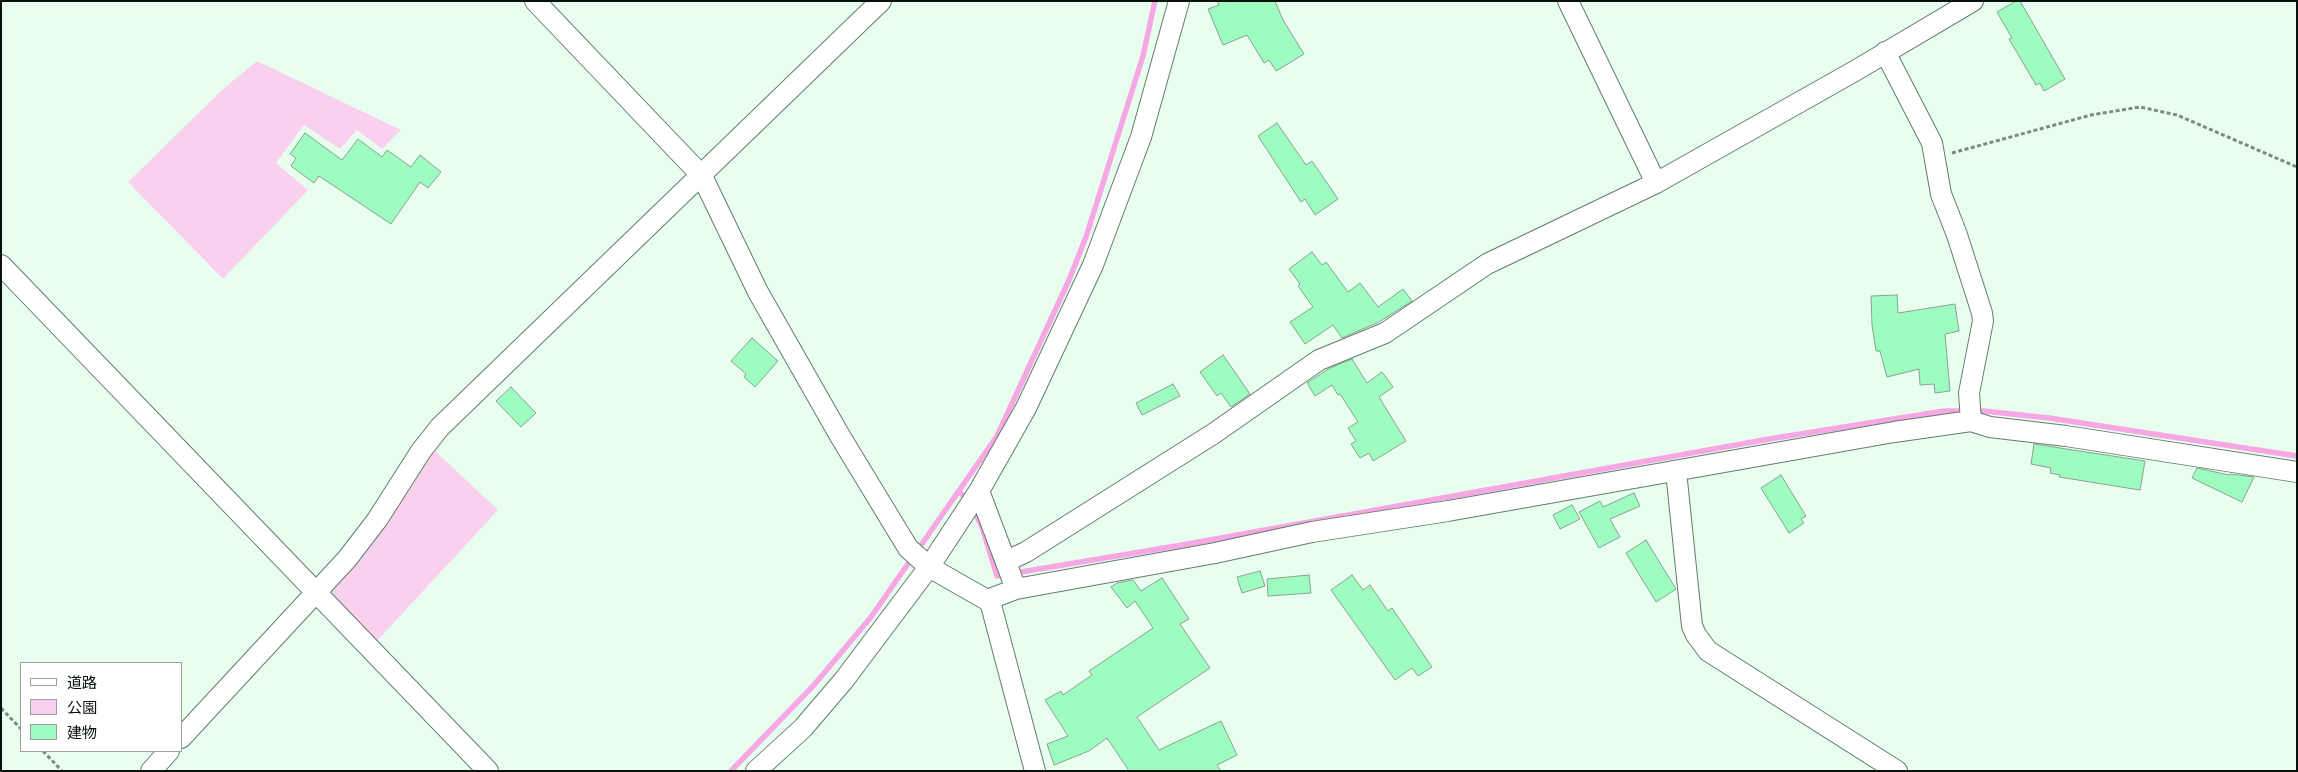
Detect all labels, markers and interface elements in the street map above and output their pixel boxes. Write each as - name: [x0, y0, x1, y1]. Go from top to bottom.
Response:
- legend: [20, 662, 182, 752]
- text: 道路: [67, 674, 97, 692]
- text: 公園: [67, 699, 97, 717]
- text: 建物: [67, 724, 97, 742]

